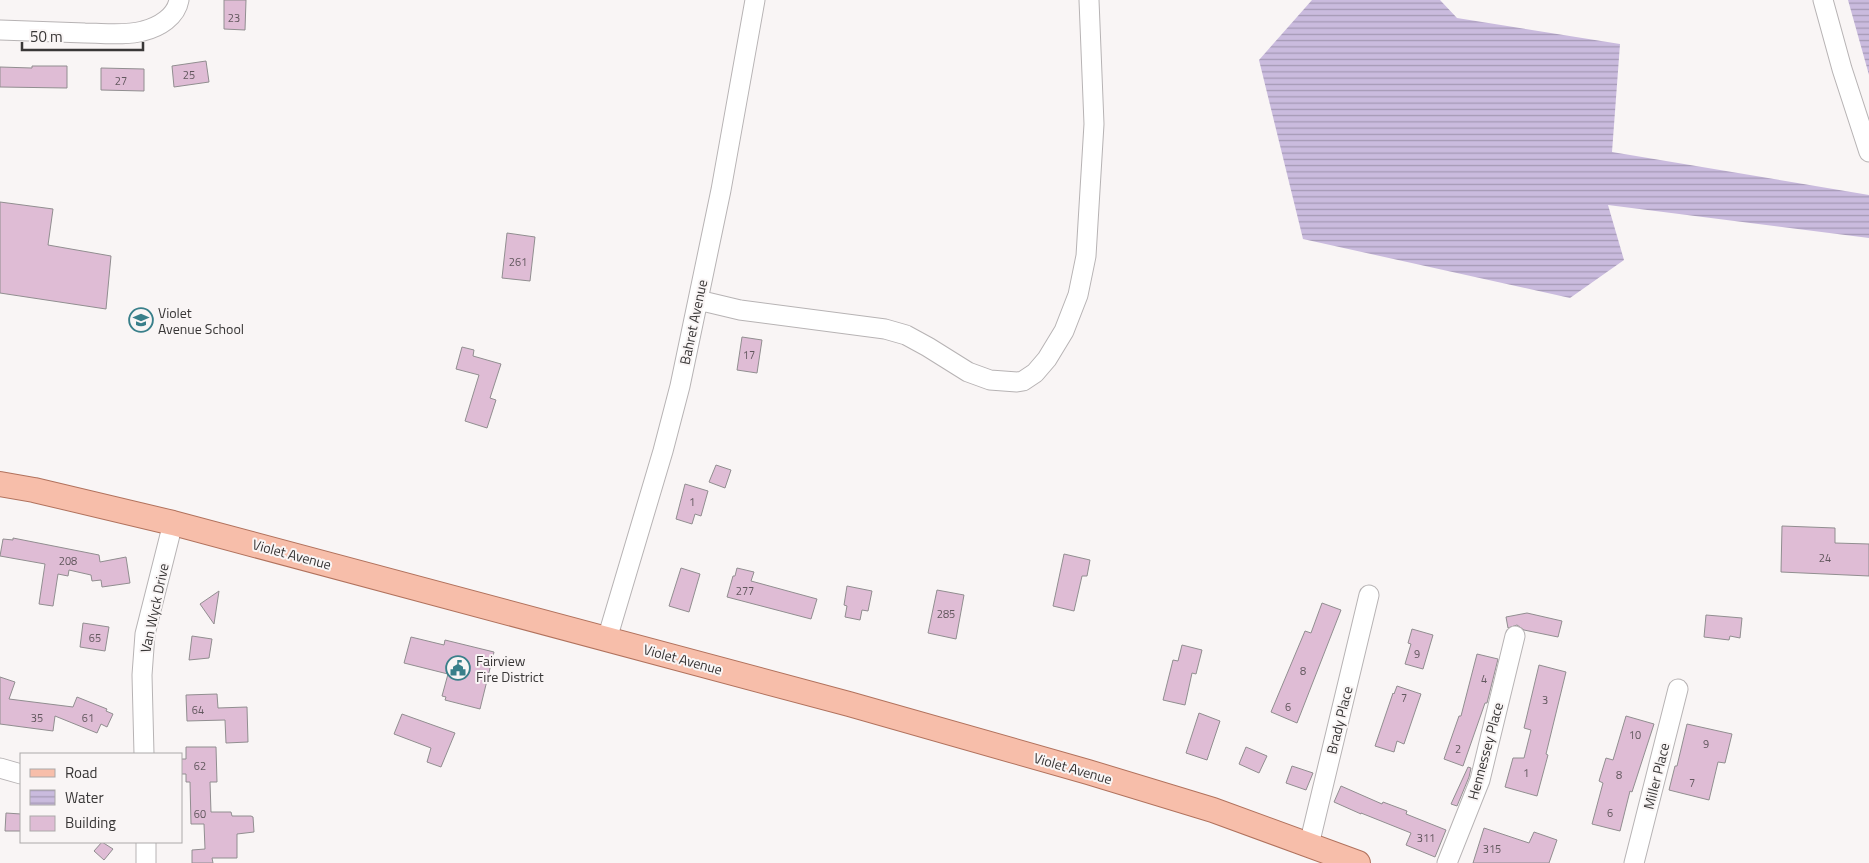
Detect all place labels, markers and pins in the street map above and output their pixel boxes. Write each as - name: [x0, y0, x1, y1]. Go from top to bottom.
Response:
- place label: Violet Avenue School: [158, 302, 244, 339]
- school or university icon: Violet Avenue School: [128, 307, 154, 333]
- place label: Fairview Fire District: [476, 650, 544, 687]
- public building icon: Fairview Fire District: [445, 655, 471, 681]

